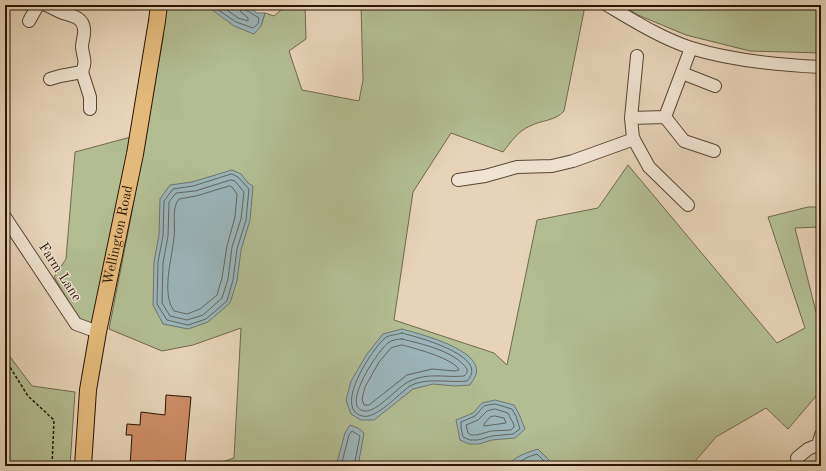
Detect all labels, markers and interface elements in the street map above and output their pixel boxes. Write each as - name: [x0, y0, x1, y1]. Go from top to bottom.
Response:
- street label: Wellington Road: [101, 184, 135, 286]
- street label: Farm Lane: [36, 240, 84, 304]

